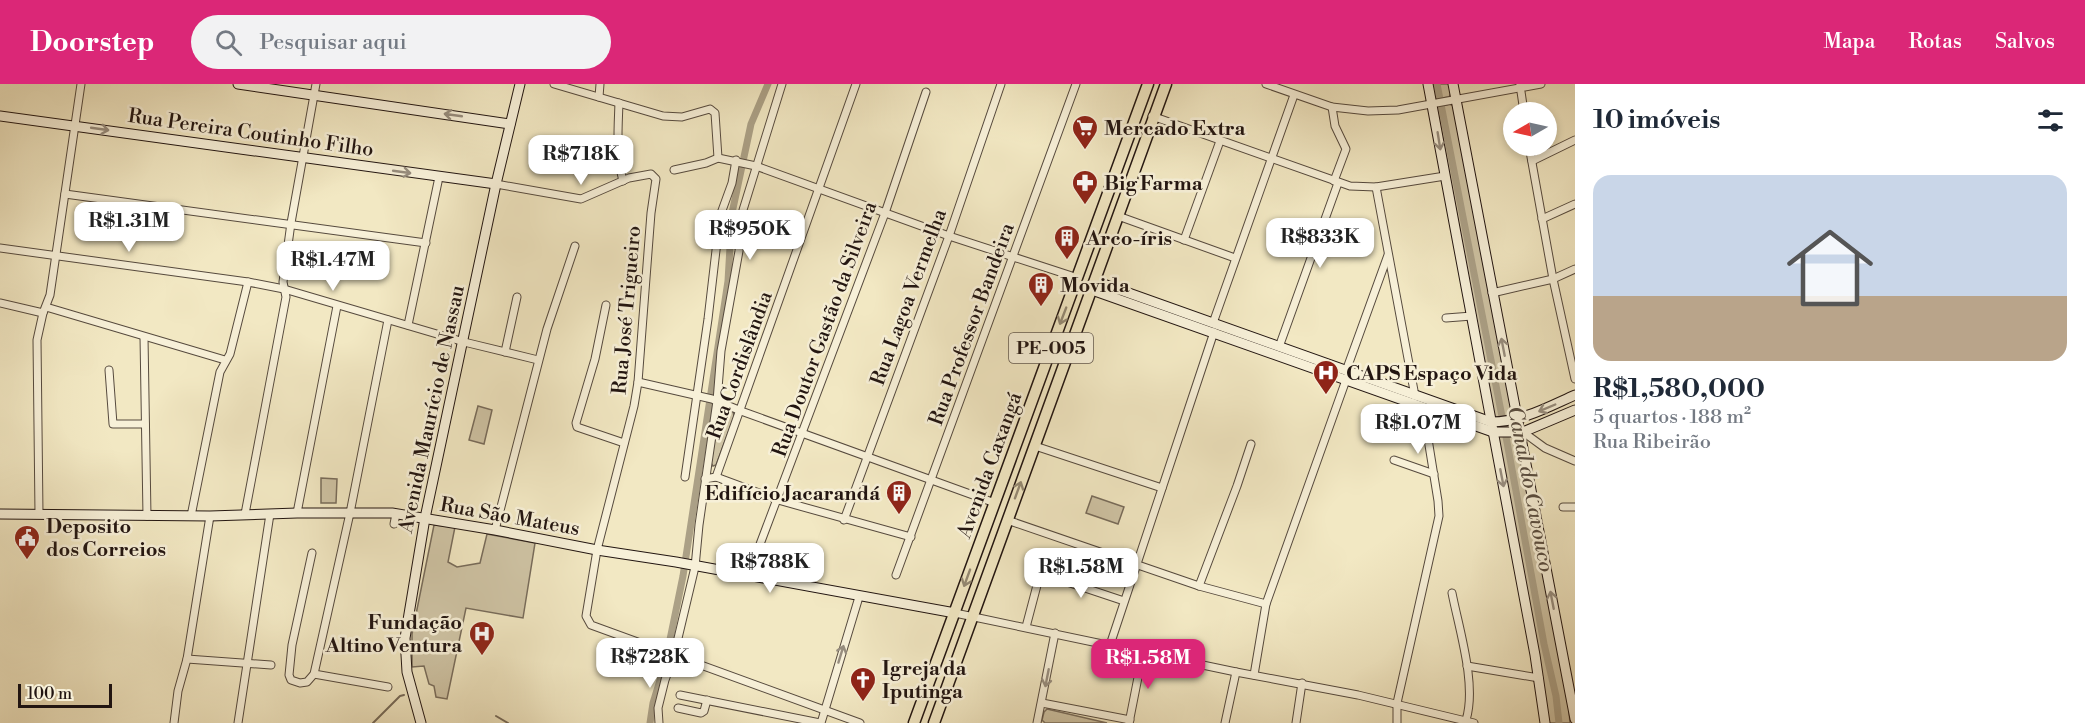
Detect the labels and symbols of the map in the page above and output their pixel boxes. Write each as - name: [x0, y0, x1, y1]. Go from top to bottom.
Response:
- north arrow: [1503, 102, 1557, 156]
- street label: Rua Pereira Coutinho Filho: [126, 104, 375, 163]
- one-way arrow: [443, 110, 463, 121]
- supermarket icon: Mercado Extra: [1070, 113, 1100, 151]
- place label: Mercado Extra: [1104, 117, 1246, 142]
- one-way arrow: [89, 124, 109, 135]
- one-way arrow: [1434, 131, 1445, 151]
- pin: R$718K: [532, 135, 630, 186]
- one-way arrow: [391, 166, 411, 177]
- pharmacy icon: Big Farma: [1070, 168, 1100, 206]
- place label: Big Farma: [1104, 172, 1203, 197]
- street label: Rua Doutor Gastão da Silveira: [768, 198, 884, 461]
- pin: R$1.31M: [74, 202, 184, 253]
- street label: Rua Lagoa Vermelha: [866, 205, 953, 389]
- pin: R$950K: [701, 210, 799, 261]
- pin: R$833K: [1271, 218, 1369, 269]
- street label: Rua Professor Bandeira: [924, 219, 1021, 429]
- building icon: Arco-íris: [1052, 223, 1082, 261]
- street label: Rua José Trigueiro: [608, 225, 647, 395]
- place label: Arco-íris: [1085, 227, 1172, 252]
- pin: R$1.47M: [278, 241, 388, 292]
- building icon: Movida: [1026, 270, 1056, 308]
- place label: Movida: [1060, 274, 1130, 299]
- street label: Avenida Maurício de Nassau: [394, 282, 471, 537]
- street label: Rua Cordislândia: [702, 287, 779, 443]
- one-way arrow: [1057, 307, 1068, 325]
- road number: PE-005: [1009, 333, 1093, 363]
- one-way arrow: [1497, 337, 1508, 357]
- hospital icon: CAPS Espaço Vida: [1311, 358, 1341, 396]
- place label: CAPS Espaço Vida: [1346, 362, 1518, 387]
- street label: Avenida Caxangá: [952, 388, 1029, 543]
- one-way arrow: [1538, 403, 1556, 414]
- pin: R$1.07M: [1363, 404, 1473, 455]
- water label: Canal do Cavouco: [1501, 404, 1559, 574]
- one-way arrow: [1497, 467, 1508, 487]
- building icon: Edifício Jacarandá: [884, 478, 914, 516]
- place label: Edifício Jacarandá: [705, 482, 880, 507]
- one-way arrow: [1014, 482, 1025, 500]
- street label: Rua São Mateus: [438, 493, 582, 542]
- place label: Deposito dos Correios: [46, 515, 166, 563]
- public building icon: Deposito dos Correios: [12, 523, 42, 561]
- pin: R$788K: [721, 543, 819, 594]
- pin: R$1.58M: [1026, 548, 1136, 599]
- one-way arrow: [961, 569, 972, 587]
- one-way arrow: [1546, 591, 1557, 610]
- place label: Fundação Altino Ventura: [324, 611, 462, 659]
- hospital icon: Fundação Altino Ventura: [467, 619, 497, 657]
- pin: R$728K: [601, 638, 699, 689]
- pin: R$1.58M: [1093, 639, 1203, 690]
- one-way arrow: [836, 645, 847, 664]
- place label: Igreja da Iputinga: [882, 657, 967, 705]
- church icon: Igreja da Iputinga: [848, 665, 878, 703]
- one-way arrow: [1041, 668, 1052, 687]
- scale bar: [18, 681, 112, 708]

